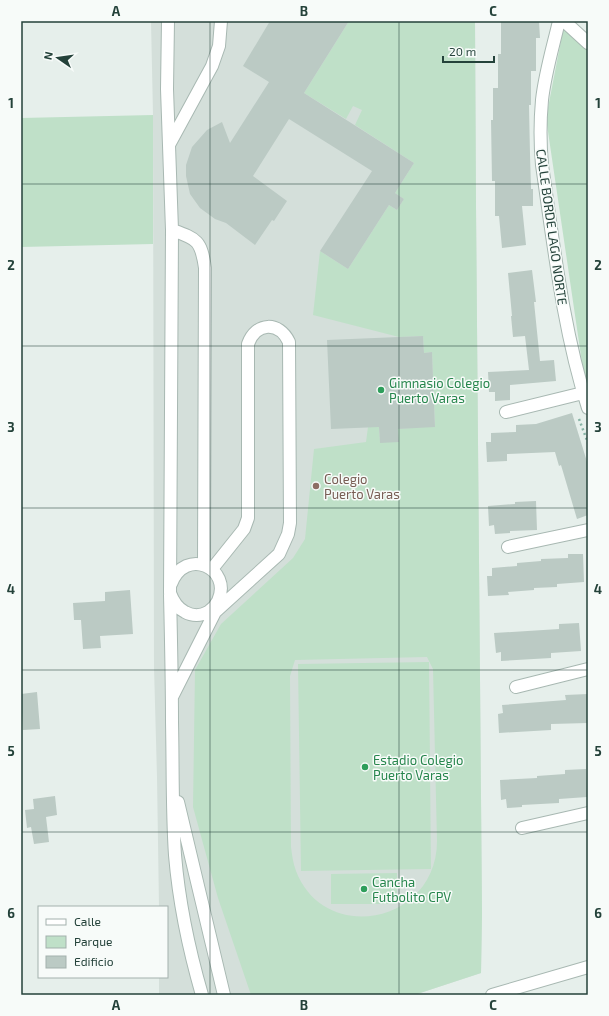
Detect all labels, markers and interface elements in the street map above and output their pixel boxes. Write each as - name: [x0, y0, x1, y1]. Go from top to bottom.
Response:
- text: A: [112, 3, 121, 19]
- text: B: [300, 3, 308, 19]
- text: C: [489, 3, 497, 19]
- north arrow: [38, 38, 78, 78]
- scale bar: [443, 38, 494, 64]
- text: 20 m: [449, 44, 476, 58]
- text: N: [41, 50, 55, 61]
- text: 1: [8, 95, 14, 111]
- text: 1: [595, 95, 601, 111]
- street label: CALLE BORDE LAGO NORTE: [533, 148, 571, 306]
- text: 2: [7, 257, 15, 273]
- text: 2: [594, 257, 602, 273]
- place label: Gimnasio Colegio Puerto Varas: [389, 375, 490, 406]
- marker: Gimnasio Colegio Puerto Varas: [376, 385, 386, 395]
- text: 3: [7, 419, 15, 435]
- text: 3: [594, 419, 602, 435]
- place label: Colegio Puerto Varas: [324, 471, 400, 502]
- marker: Colegio Puerto Varas: [311, 481, 321, 491]
- text: 4: [7, 581, 15, 597]
- text: 4: [594, 581, 602, 597]
- text: 5: [7, 743, 15, 759]
- text: 5: [594, 743, 602, 759]
- place label: Estadio Colegio Puerto Varas: [373, 752, 463, 783]
- marker: Estadio Colegio Puerto Varas: [360, 762, 370, 772]
- place label: Cancha Futbolito CPV: [372, 874, 451, 905]
- marker: Cancha Futbolito CPV: [359, 884, 369, 894]
- text: 6: [7, 905, 15, 921]
- text: 6: [594, 905, 602, 921]
- legend: [38, 906, 168, 978]
- text: Calle: [74, 914, 101, 928]
- text: Parque: [74, 934, 112, 948]
- text: Edificio: [74, 954, 114, 968]
- text: A: [112, 997, 121, 1013]
- text: B: [300, 997, 308, 1013]
- text: C: [489, 997, 497, 1013]

